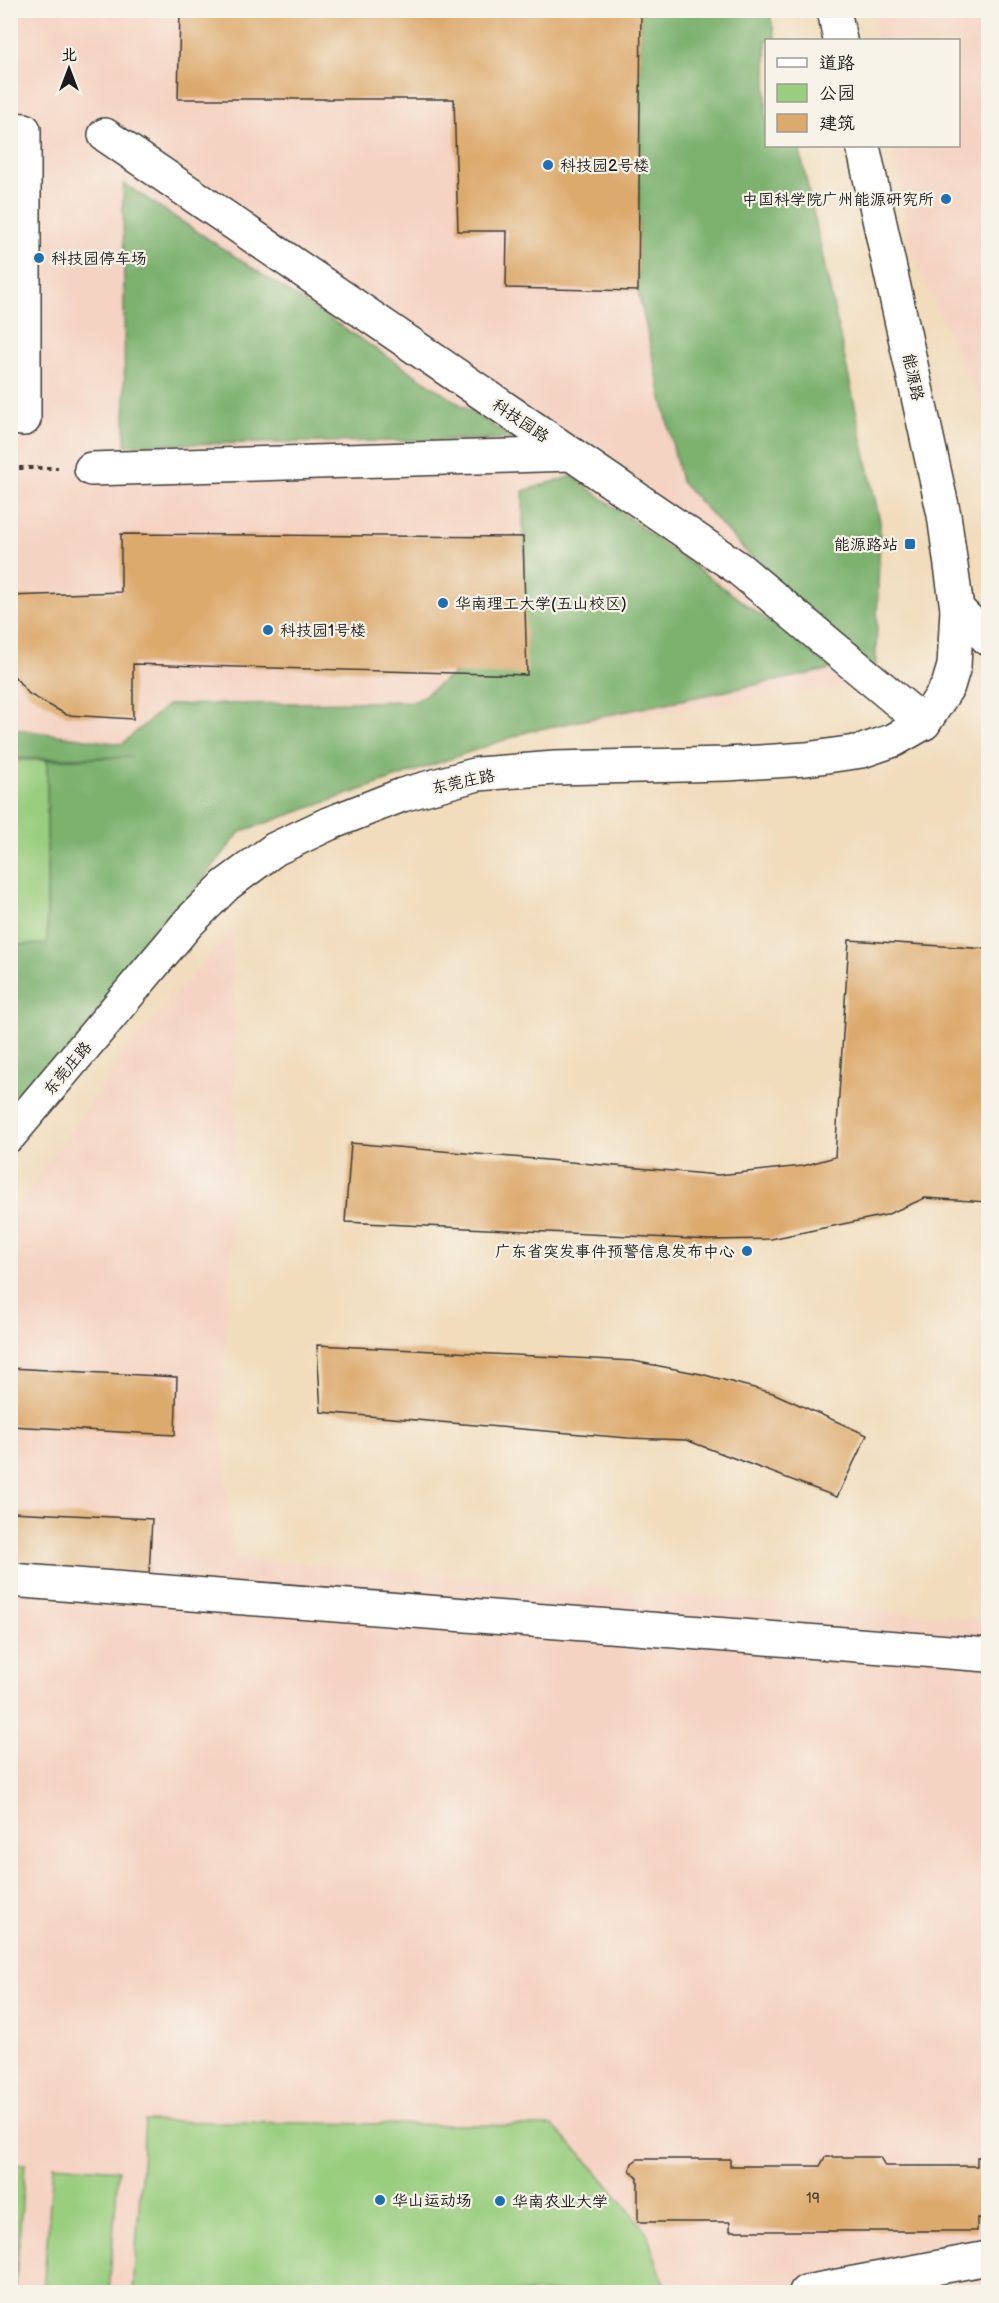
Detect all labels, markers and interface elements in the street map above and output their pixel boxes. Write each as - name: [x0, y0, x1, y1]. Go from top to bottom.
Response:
- north arrow: [39, 39, 99, 99]
- legend: [765, 39, 960, 147]
- text: 北: [61, 46, 77, 65]
- text: 道路: [819, 53, 855, 74]
- text: 公园: [819, 83, 855, 104]
- text: 建筑: [819, 113, 855, 134]
- place label: 科技园2号楼: [560, 157, 649, 176]
- marker: 科技园2号楼: [541, 158, 555, 172]
- place label: 中国科学院广州能源研究所: [742, 191, 934, 210]
- marker: 中国科学院广州能源研究所: [939, 192, 953, 206]
- place label: 科技园停车场: [51, 250, 147, 269]
- marker: 科技园停车场: [32, 251, 46, 265]
- street label: 能源路: [898, 352, 927, 403]
- street label: 科技园路: [488, 395, 552, 447]
- place label: 能源路站: [834, 536, 898, 555]
- marker: 能源路站: [903, 537, 917, 551]
- place label: 华南理工大学(五山校区): [455, 595, 627, 614]
- marker: 华南理工大学(五山校区): [436, 596, 450, 610]
- place label: 科技园1号楼: [280, 622, 366, 641]
- marker: 科技园1号楼: [261, 623, 275, 637]
- street label: 东莞庄路: [430, 767, 497, 798]
- street label: 东莞庄路: [40, 1038, 96, 1100]
- place label: 广东省突发事件预警信息发布中心: [495, 1243, 735, 1262]
- marker: 广东省突发事件预警信息发布中心: [740, 1244, 754, 1258]
- house number: 19: [806, 2190, 820, 2207]
- place label: 华山运动场: [392, 2192, 472, 2211]
- marker: 华山运动场: [373, 2193, 387, 2207]
- place label: 华南农业大学: [512, 2193, 608, 2212]
- marker: 华南农业大学: [493, 2194, 507, 2208]

